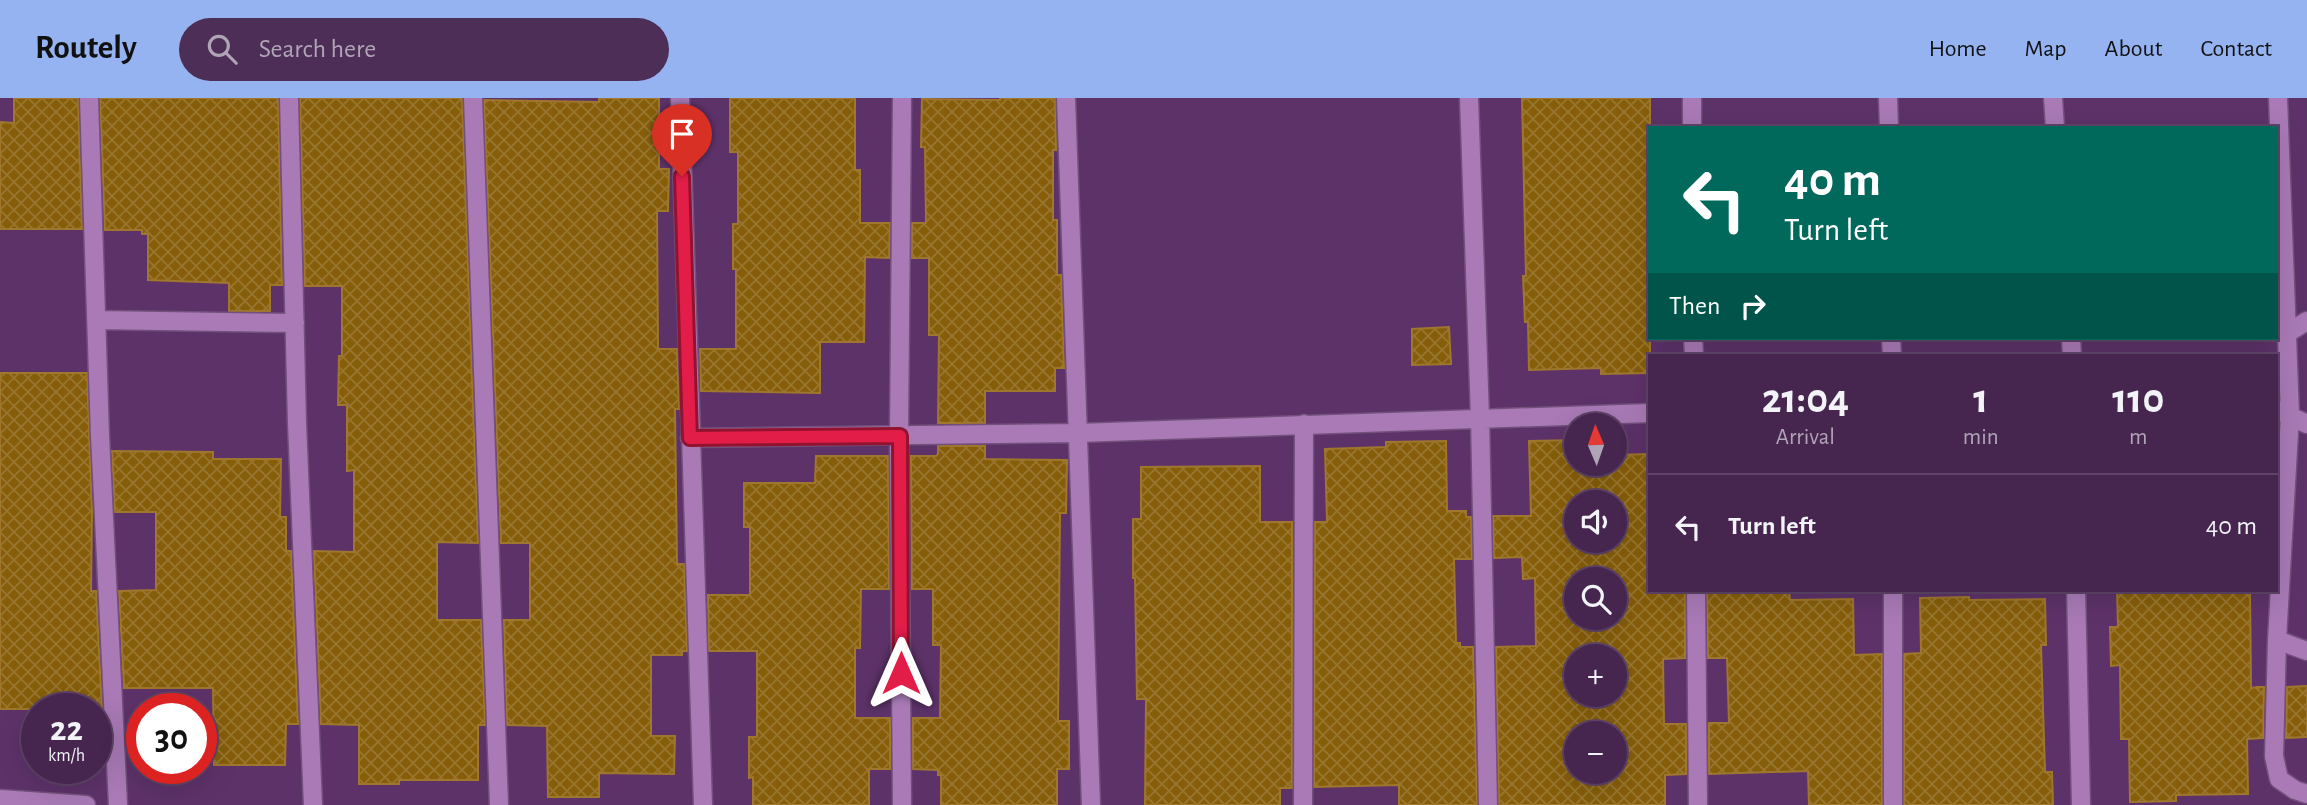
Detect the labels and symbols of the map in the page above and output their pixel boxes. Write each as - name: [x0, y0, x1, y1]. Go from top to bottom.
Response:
- pin: [652, 104, 712, 176]
- north arrow: [1564, 413, 1628, 476]
- position arrow: [864, 636, 938, 710]
- speed limit sign: 30: [126, 693, 217, 784]

